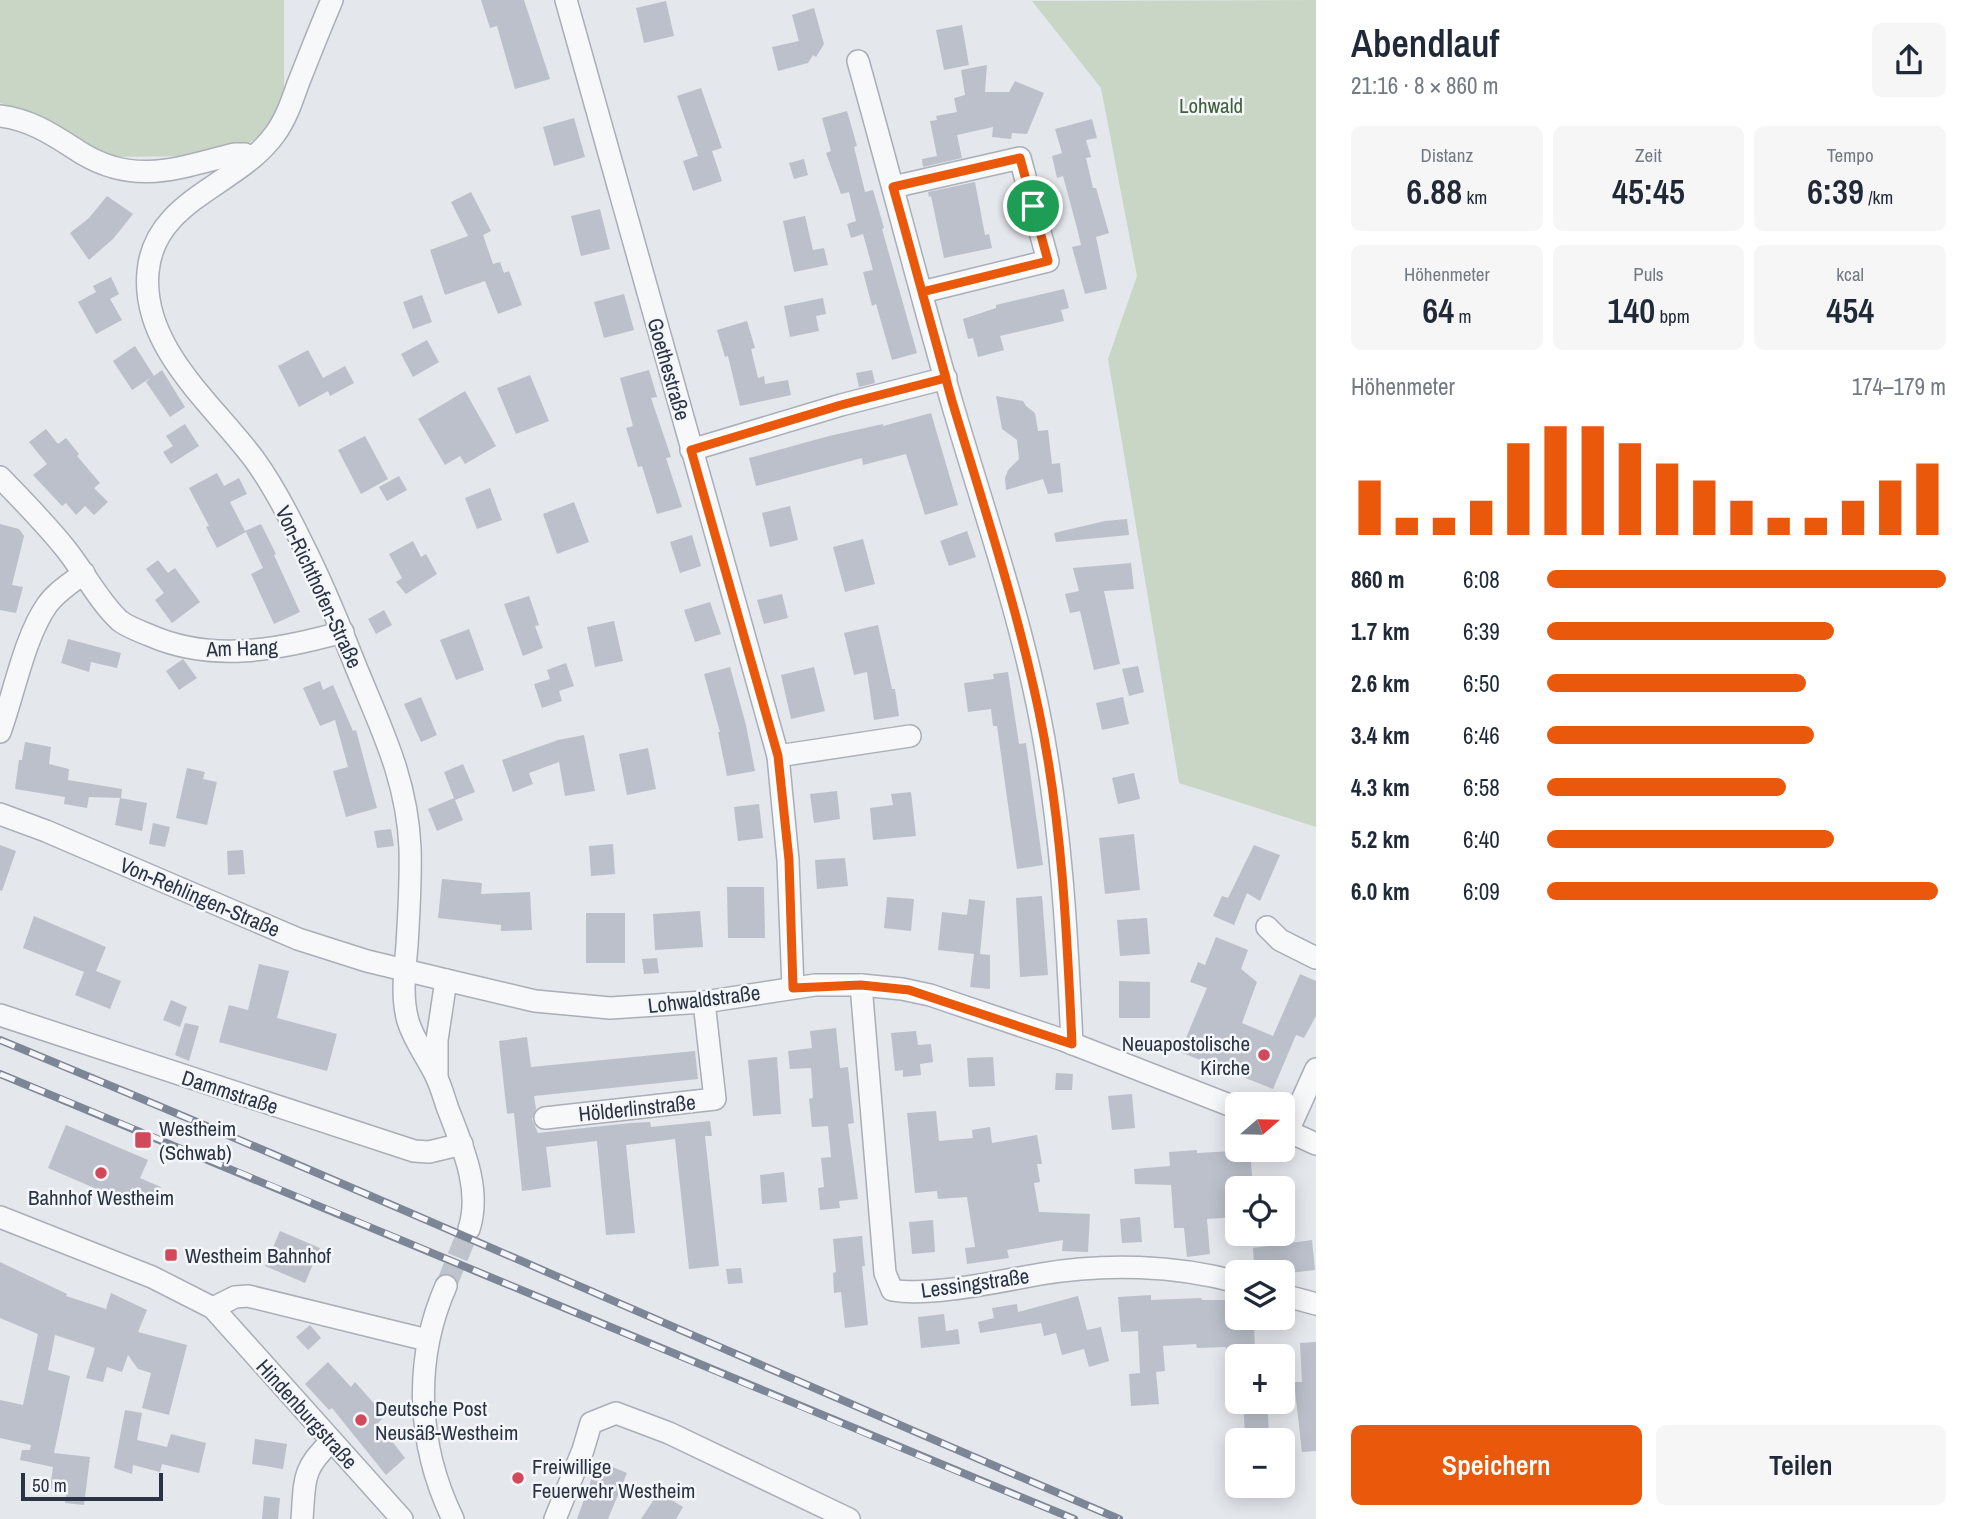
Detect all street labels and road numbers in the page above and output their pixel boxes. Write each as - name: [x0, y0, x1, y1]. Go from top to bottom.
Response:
- street label: Goethestraße: [641, 314, 697, 424]
- street label: Von-Richthofen-Straße: [269, 501, 369, 673]
- street label: Am Hang: [205, 632, 279, 664]
- street label: Von-Rehlingen-Straße: [115, 850, 285, 944]
- street label: Lohwaldstraße: [646, 978, 762, 1020]
- street label: Dammstraße: [178, 1063, 282, 1121]
- street label: Hölderlinstraße: [577, 1087, 697, 1129]
- street label: Lessingstraße: [919, 1261, 1031, 1305]
- street label: Hindenburgstraße: [250, 1353, 364, 1475]

